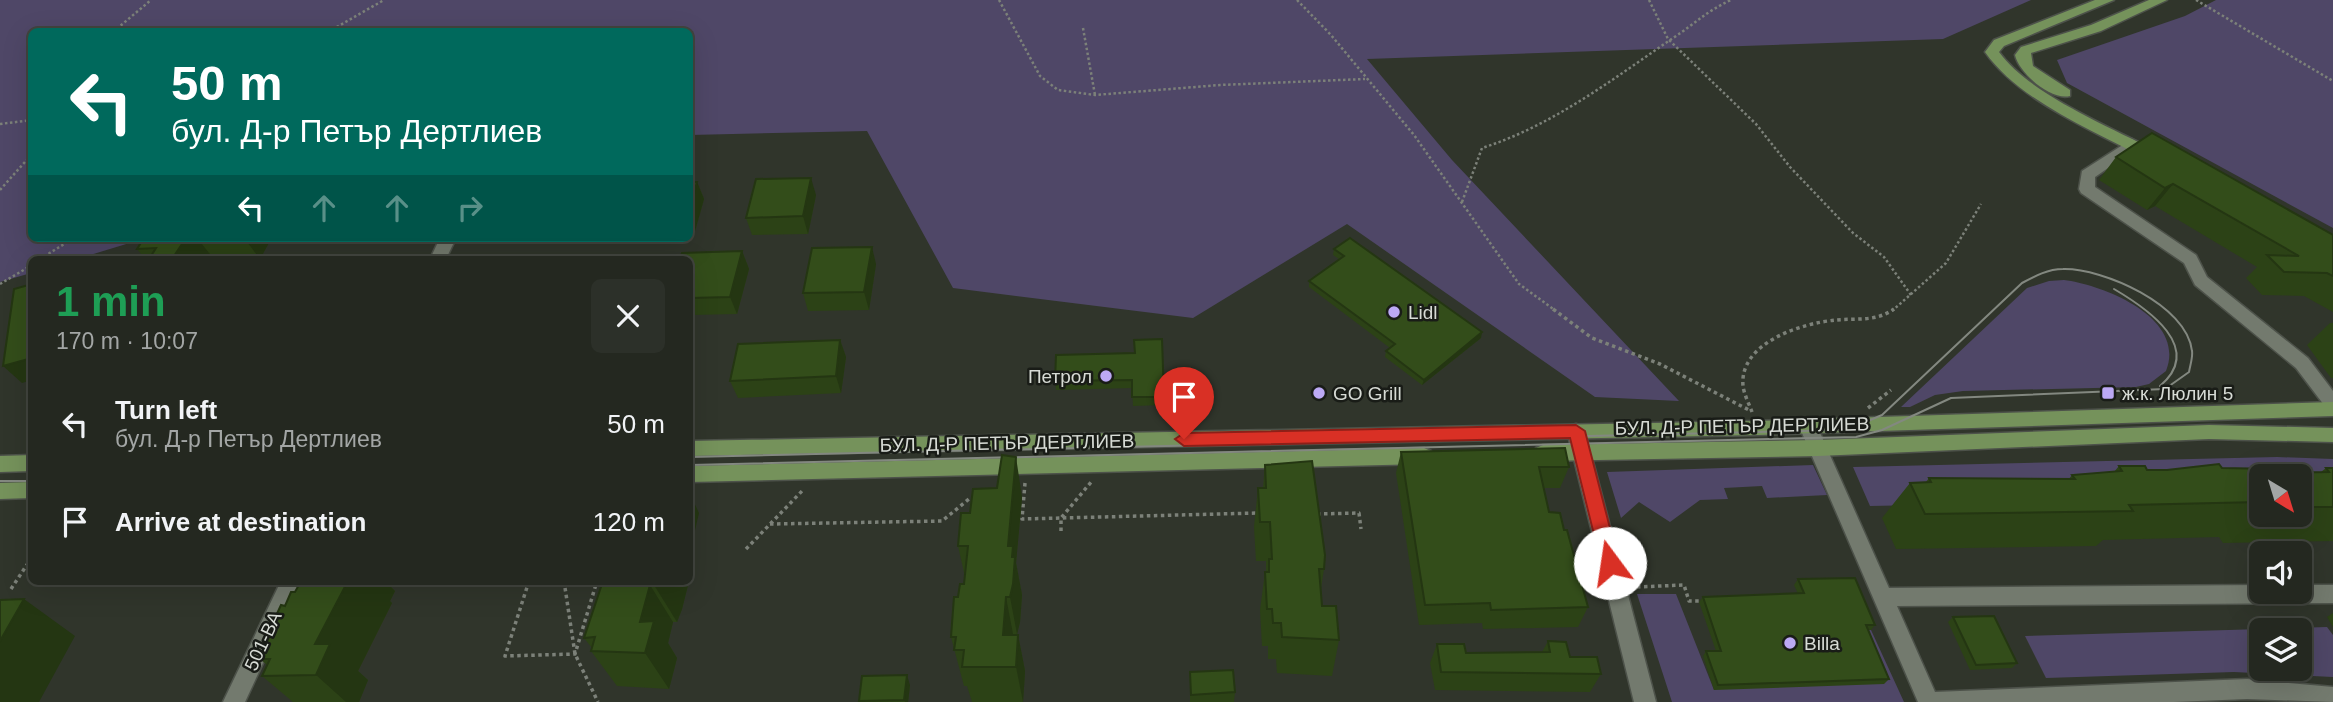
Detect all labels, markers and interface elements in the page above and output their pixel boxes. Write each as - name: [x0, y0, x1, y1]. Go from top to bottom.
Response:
- icon: left: [56, 56, 147, 147]
- text: 50 m: [171, 56, 283, 110]
- text: бул. Д-р Петър Дертлиев: [171, 113, 542, 149]
- icon: left: [232, 189, 270, 227]
- icon: ahead: [305, 189, 343, 227]
- icon: ahead: [378, 189, 416, 227]
- icon: right: [451, 189, 489, 227]
- text: 1 min: [56, 278, 166, 325]
- button: close: [591, 279, 665, 353]
- place label: Lidl: [1408, 302, 1438, 323]
- marker: Lidl: [1386, 304, 1402, 320]
- text: 170 m · 10:07: [56, 328, 198, 354]
- place label: Петрол: [1028, 366, 1092, 387]
- pin: [1154, 367, 1214, 439]
- marker: Петрол: [1098, 368, 1114, 384]
- icon: arrive: [1165, 378, 1203, 416]
- place label: GO Grill: [1333, 383, 1402, 404]
- place label: ж.к. Люлин 5: [2122, 383, 2233, 404]
- marker: GO Grill: [1311, 385, 1327, 401]
- marker: ж.к. Люлин 5: [2100, 385, 2116, 401]
- text: Turn left: [115, 395, 217, 425]
- icon: left: [56, 405, 94, 443]
- text: 50 m: [607, 409, 665, 439]
- street label: БУЛ. Д-Р ПЕТЪР ДЕРТЛИЕВ: [1615, 413, 1869, 439]
- text: бул. Д-р Петър Дертлиев: [115, 426, 382, 452]
- street label: БУЛ. Д-Р ПЕТЪР ДЕРТЛИЕВ: [880, 430, 1134, 456]
- north arrow: [2249, 464, 2312, 527]
- map controls: [2249, 464, 2312, 681]
- icon: arrive: [56, 503, 94, 541]
- text: Arrive at destination: [115, 507, 366, 537]
- text: 120 m: [593, 507, 665, 537]
- position arrow: [1573, 526, 1647, 600]
- button: sound: [2249, 541, 2312, 604]
- street label: 501-ВА: [240, 608, 286, 674]
- button: layers: [2249, 618, 2312, 681]
- place label: Billa: [1804, 633, 1840, 654]
- marker: Billa: [1782, 635, 1798, 651]

